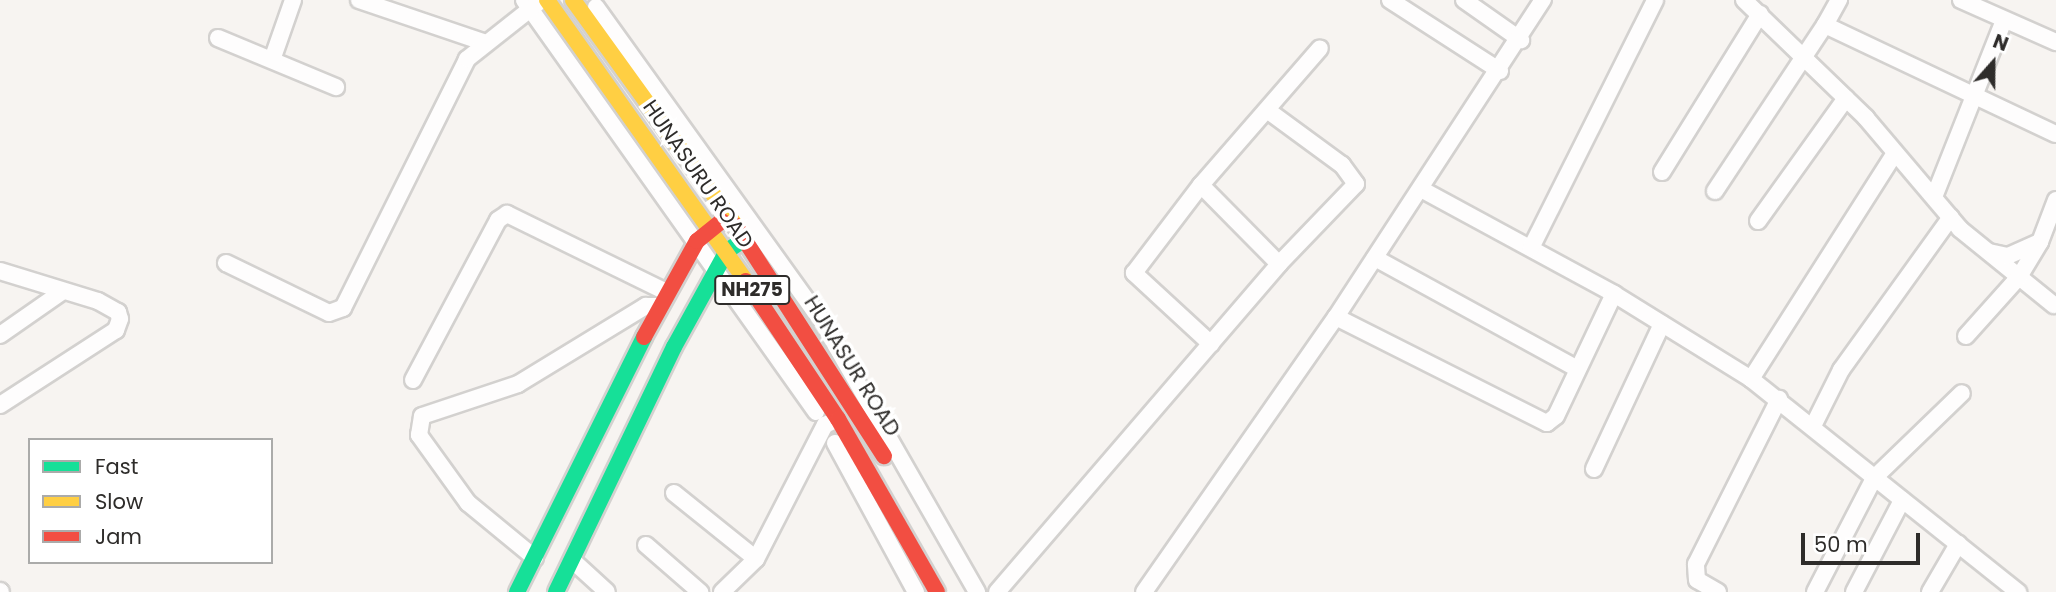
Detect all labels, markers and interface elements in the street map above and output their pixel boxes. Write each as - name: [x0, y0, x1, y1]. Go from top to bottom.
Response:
- north arrow: [1958, 28, 2028, 98]
- text: N: [1989, 28, 2012, 58]
- street label: HUNASURU ROAD: [638, 95, 758, 253]
- road number: NH275: [714, 274, 790, 306]
- street label: HUNASUR ROAD: [799, 291, 905, 441]
- legend: [28, 438, 273, 564]
- text: Fast: [95, 452, 138, 481]
- text: Slow: [95, 487, 143, 516]
- scale bar: [1804, 518, 1923, 562]
- text: Jam: [95, 522, 142, 551]
- text: 50 m: [1814, 530, 1868, 559]

